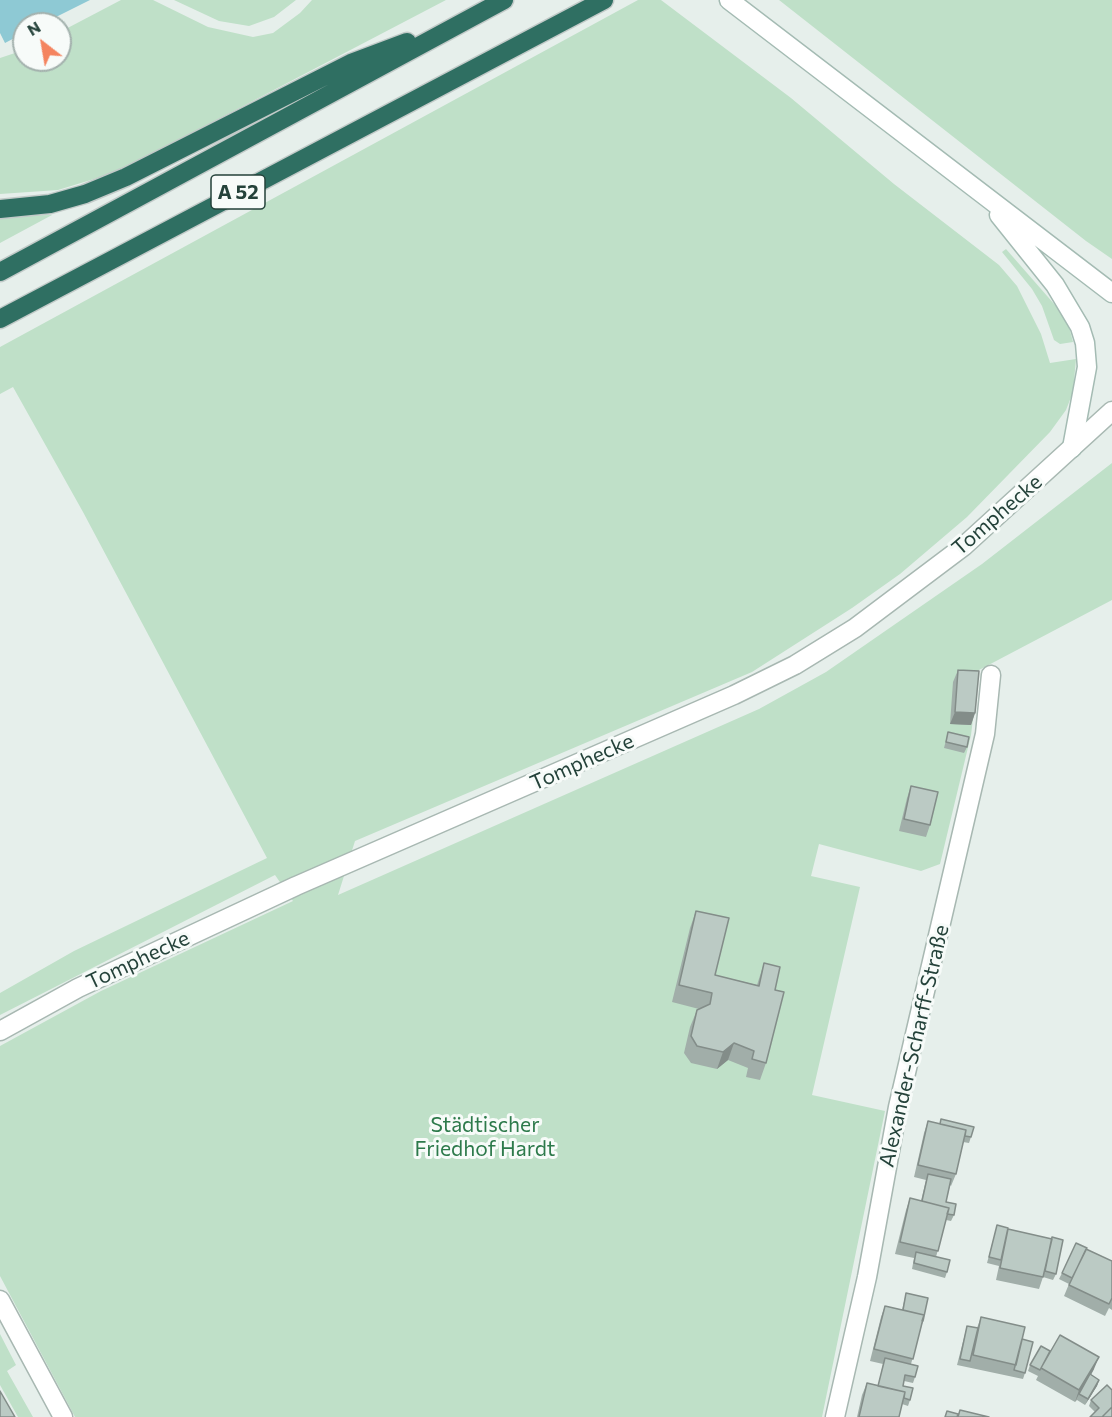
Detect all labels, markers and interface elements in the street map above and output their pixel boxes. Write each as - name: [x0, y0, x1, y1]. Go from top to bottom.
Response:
- north arrow: [12, 12, 72, 72]
- text: N: [23, 17, 44, 39]
- road number: A 52: [211, 175, 265, 209]
- street label: Tomphecke: [947, 469, 1047, 561]
- street label: Tomphecke: [526, 728, 638, 796]
- street label: Alexander-Scharff-Straße: [874, 922, 954, 1170]
- street label: Tomphecke: [83, 925, 193, 995]
- park label: Städtischer Friedhof Hardt: [415, 1112, 555, 1162]

